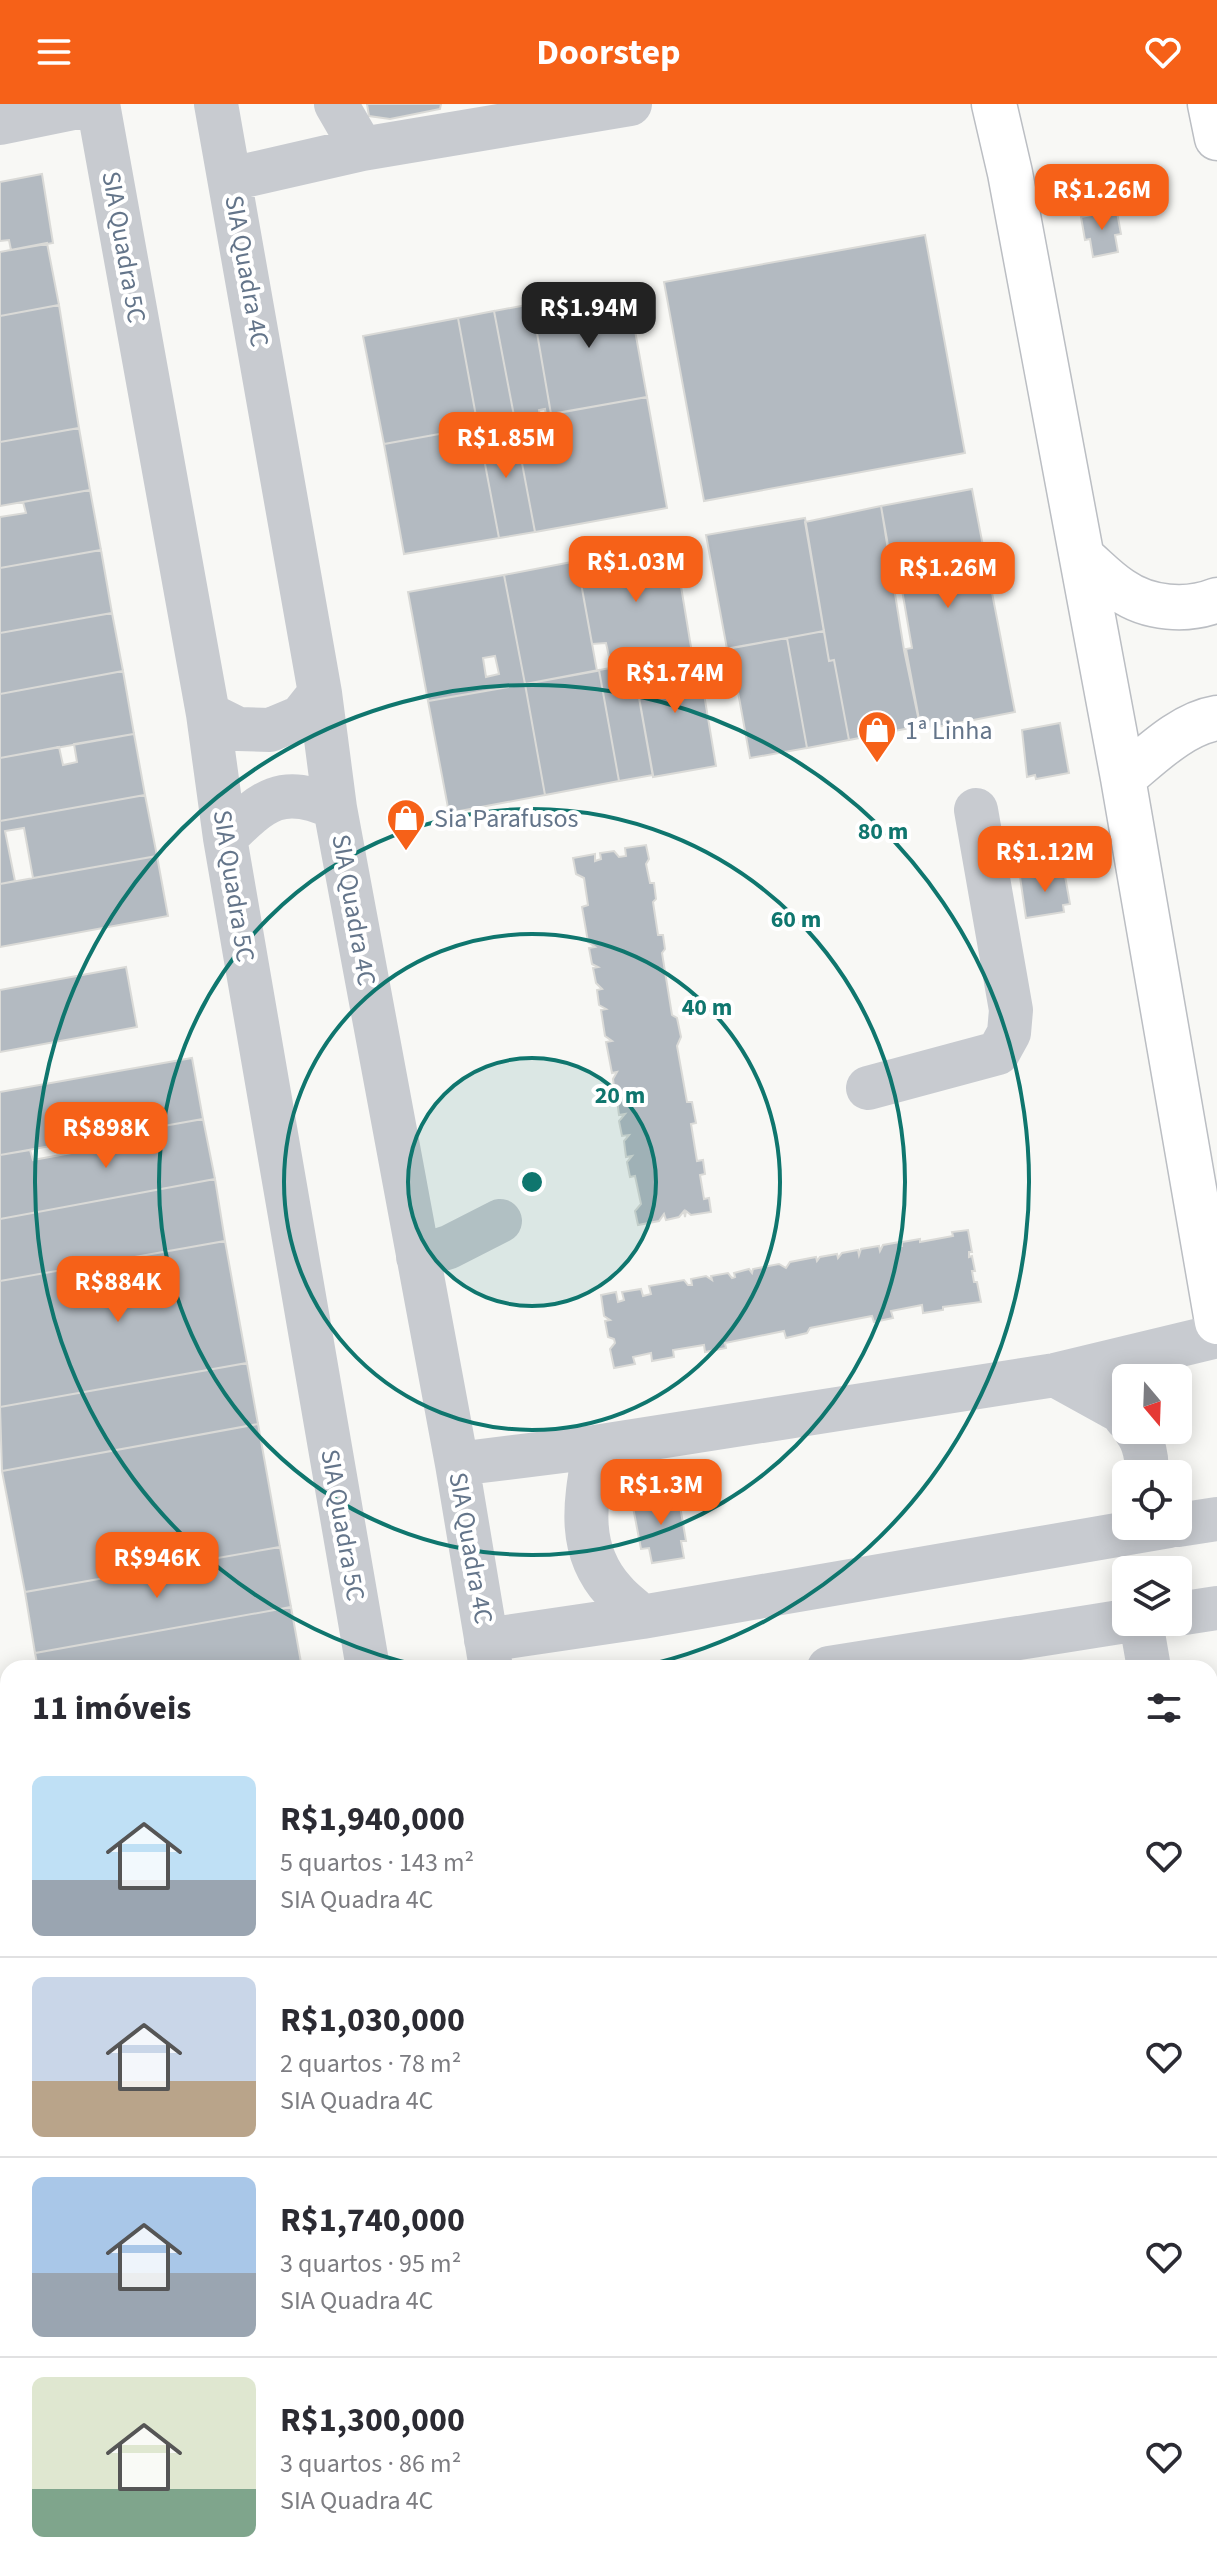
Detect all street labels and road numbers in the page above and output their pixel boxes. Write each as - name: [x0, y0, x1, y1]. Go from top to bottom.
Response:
- street label: SIA Quadra 5C: [92, 168, 156, 326]
- street label: SIA Quadra 4C: [215, 192, 279, 350]
- street label: SIA Quadra 5C: [204, 807, 264, 965]
- street label: SIA Quadra 4C: [322, 831, 386, 989]
- street label: SIA Quadra 5C: [311, 1446, 375, 1604]
- street label: SIA Quadra 4C: [439, 1469, 503, 1627]

